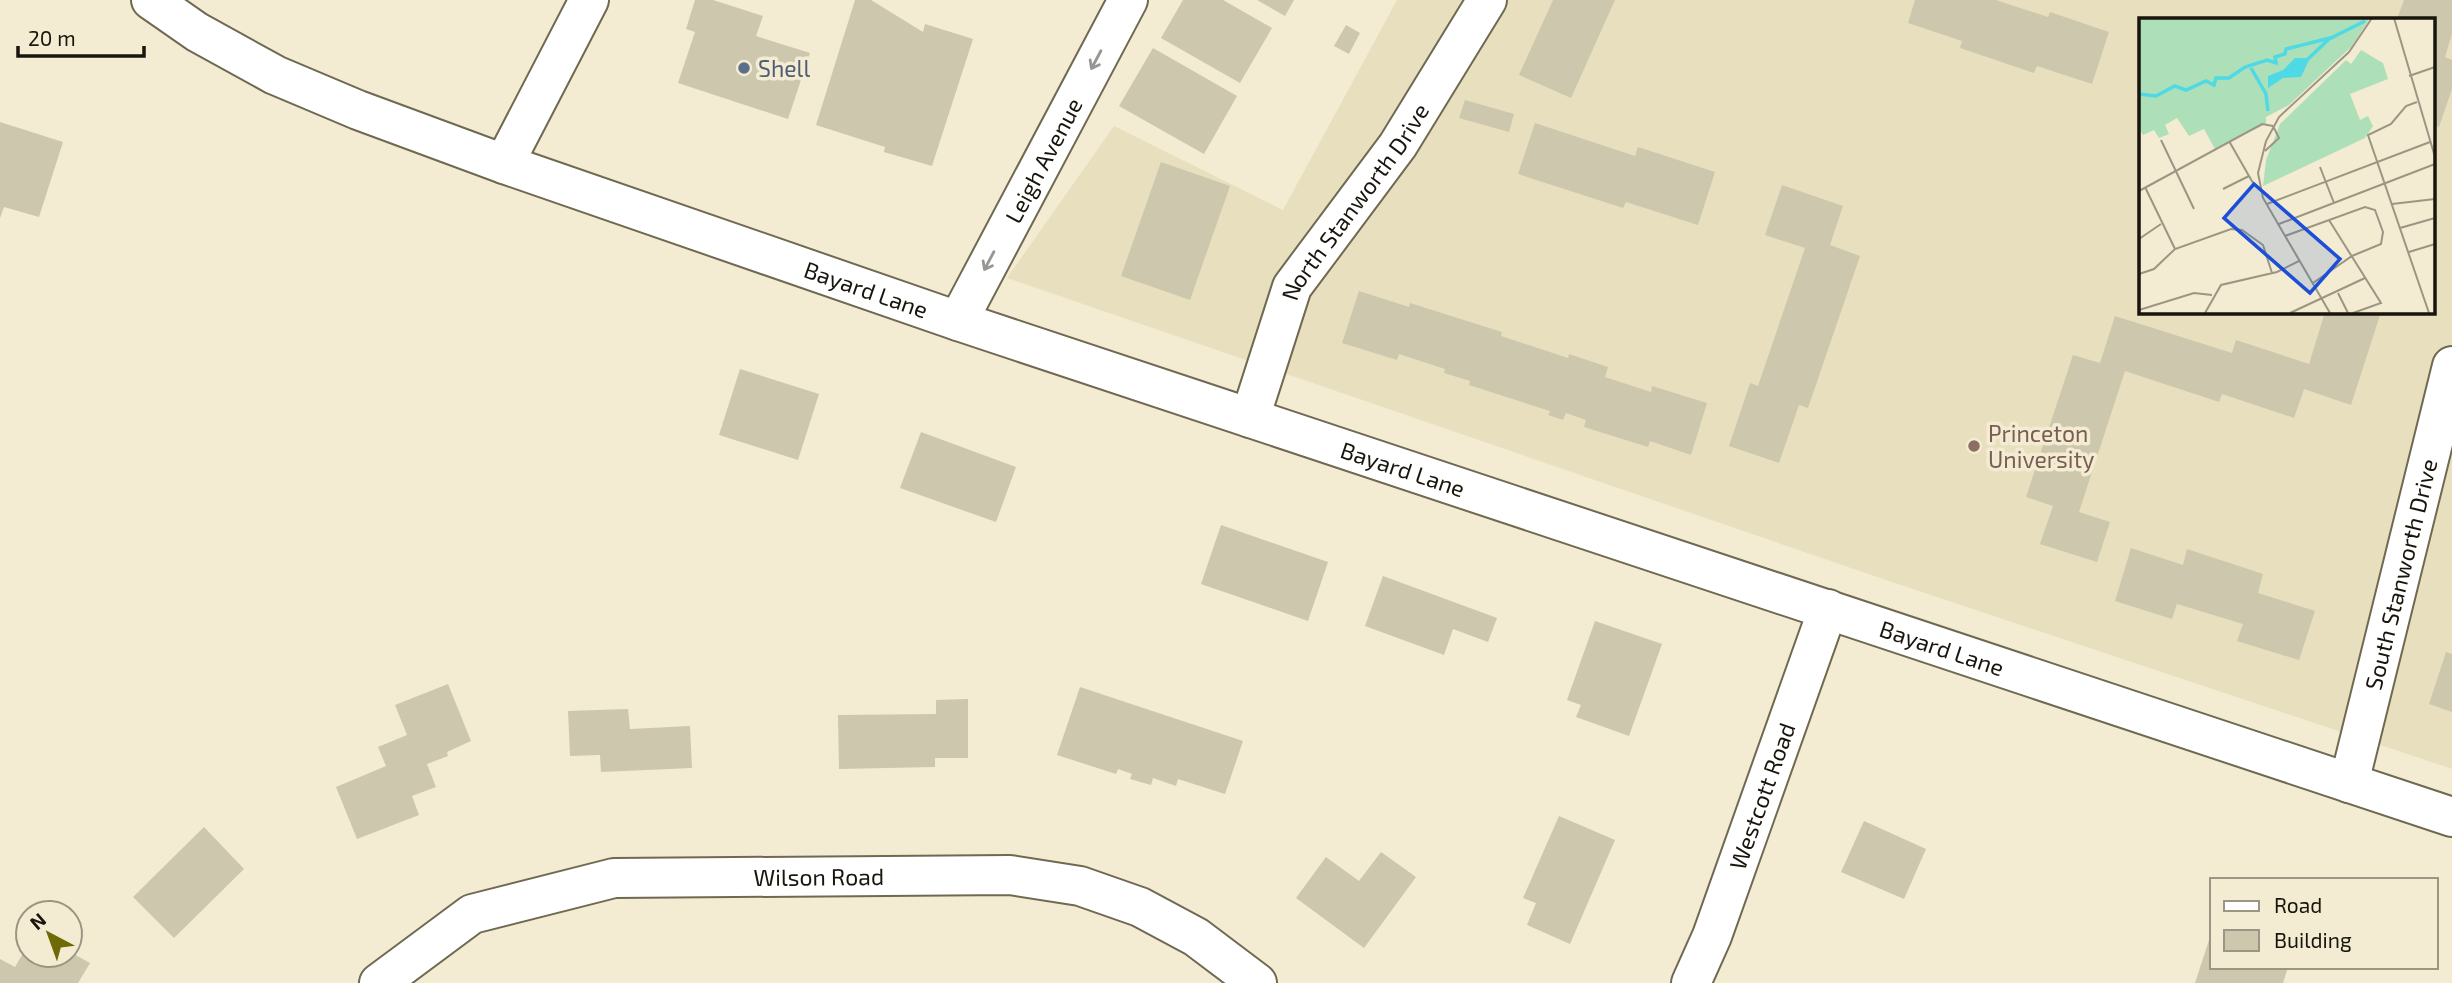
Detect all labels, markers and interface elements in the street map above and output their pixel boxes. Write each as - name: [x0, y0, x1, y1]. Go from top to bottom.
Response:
- scale bar: [18, 14, 144, 58]
- inset map: [2139, 18, 2434, 313]
- text: 20 m: [28, 25, 76, 50]
- one-way arrow: [1089, 49, 1103, 70]
- place label: Shell: [758, 54, 810, 82]
- marker: Shell: [736, 60, 752, 76]
- street label: Leigh Avenue: [999, 93, 1088, 228]
- street label: North Stanworth Drive: [1275, 98, 1434, 303]
- one-way arrow: [982, 250, 996, 270]
- street label: Bayard Lane: [801, 255, 932, 324]
- place label: Princeton University: [1988, 419, 2094, 473]
- street label: Bayard Lane: [1337, 435, 1469, 502]
- marker: Princeton University: [1966, 438, 1982, 454]
- street label: South Stanworth Drive: [2359, 456, 2443, 693]
- street label: Bayard Lane: [1876, 614, 2008, 681]
- street label: Westcott Road: [1723, 719, 1801, 873]
- street label: Wilson Road: [753, 862, 884, 891]
- legend: [2210, 878, 2438, 969]
- text: Road: [2274, 892, 2322, 917]
- north arrow: [14, 899, 84, 969]
- text: N: [25, 908, 50, 934]
- text: Building: [2274, 927, 2352, 952]

